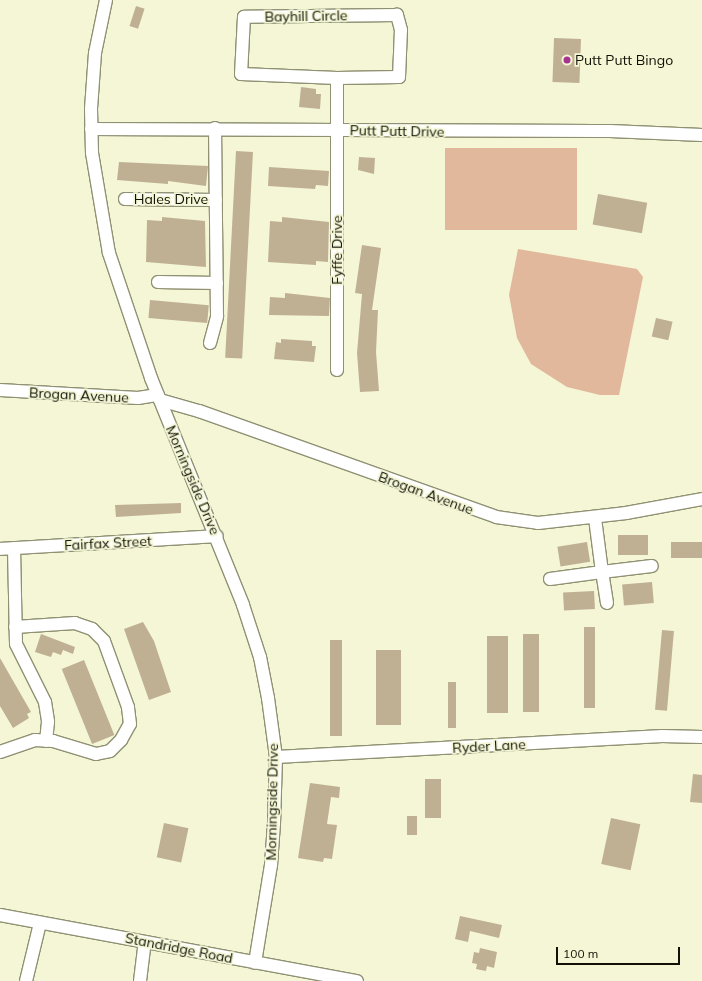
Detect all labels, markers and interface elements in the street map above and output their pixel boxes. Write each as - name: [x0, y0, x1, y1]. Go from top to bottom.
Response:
- street label: Bayhill Circle: [264, 7, 348, 25]
- place label: Putt Putt Bingo: [575, 52, 673, 68]
- marker: Putt Putt Bingo: [562, 55, 572, 65]
- street label: Putt Putt Drive: [350, 122, 444, 140]
- street label: Hales Drive: [134, 191, 208, 207]
- street label: Fyffe Drive: [329, 215, 345, 285]
- street label: Brogan Avenue: [29, 384, 129, 406]
- street label: Morningside Drive: [162, 423, 224, 537]
- street label: Brogan Avenue: [376, 468, 476, 518]
- street label: Fairfax Street: [64, 532, 152, 554]
- street label: Ryder Lane: [452, 736, 526, 756]
- street label: Morningside Drive: [263, 743, 281, 861]
- street label: Standridge Road: [124, 929, 234, 967]
- scale bar: [558, 939, 682, 965]
- text: 100 m: [563, 946, 598, 961]

